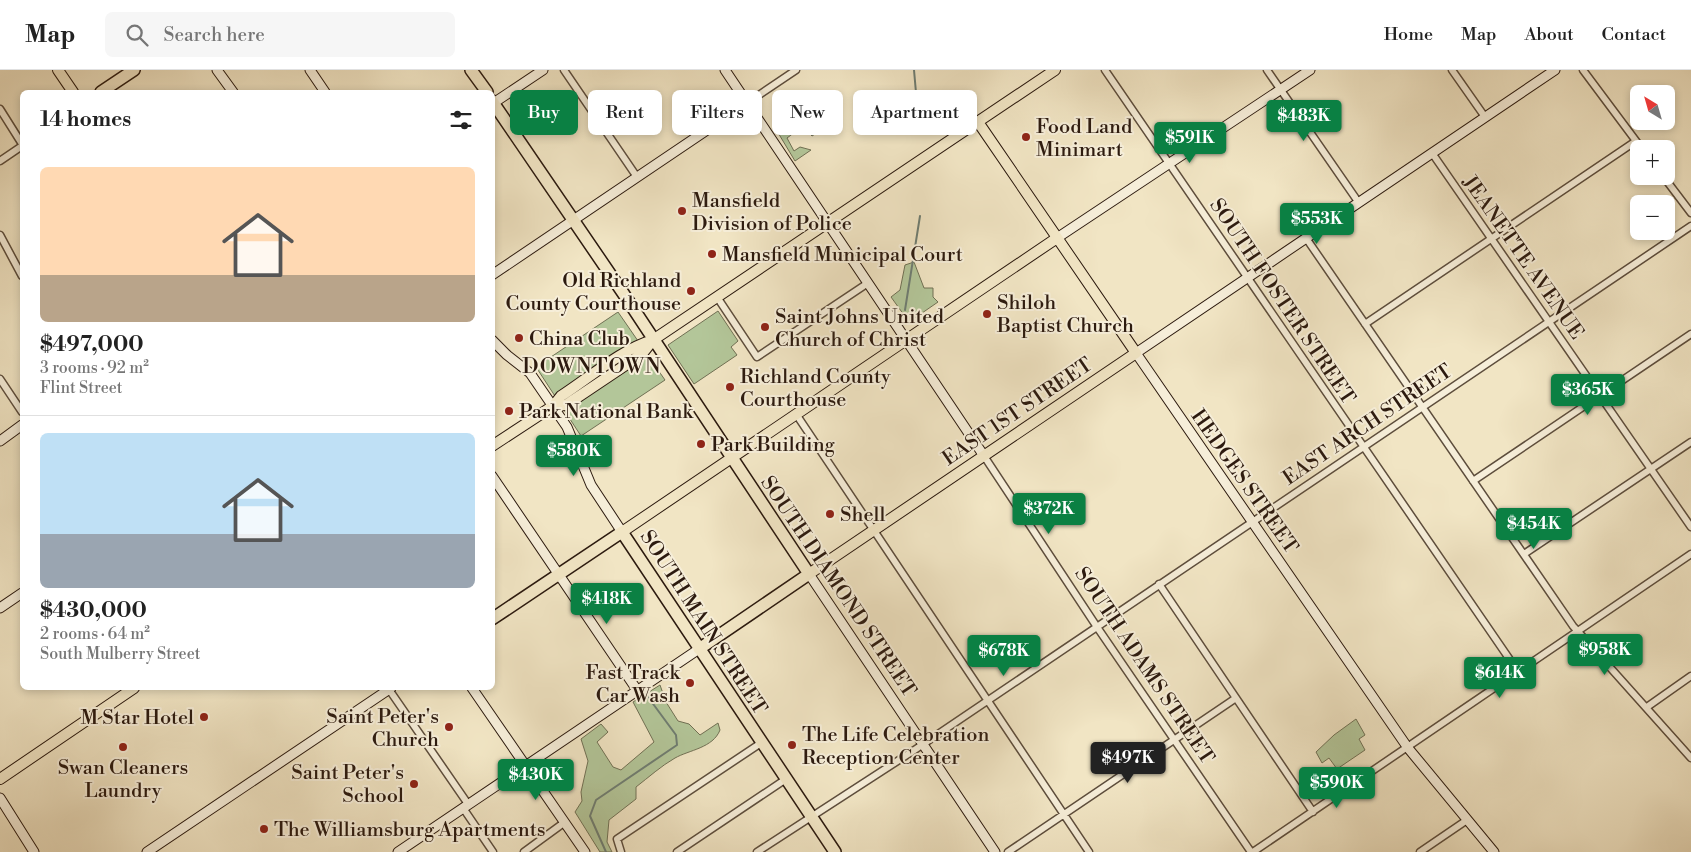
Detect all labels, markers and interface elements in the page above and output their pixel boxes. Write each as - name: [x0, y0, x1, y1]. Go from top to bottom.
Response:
- search box: [105, 12, 455, 57]
- text: Map: [25, 20, 75, 50]
- icon: search: [123, 21, 151, 49]
- text: Search here: [163, 23, 265, 47]
- text: Home: [1384, 23, 1433, 46]
- text: Map: [1461, 23, 1497, 46]
- text: About: [1525, 23, 1574, 46]
- text: Contact: [1602, 23, 1666, 46]
- north arrow: [1630, 85, 1675, 130]
- map controls: [1630, 85, 1675, 240]
- chip: Buy: [510, 90, 578, 135]
- chip: Rent: [588, 90, 662, 135]
- chip: Filters: [672, 90, 762, 135]
- chip: New: [772, 90, 843, 135]
- chip: Apartment: [853, 90, 977, 135]
- pin: $483K: [1269, 100, 1339, 142]
- icon: filters: [447, 106, 475, 134]
- text: $483K: [1277, 106, 1331, 126]
- text: 14 homes: [40, 107, 131, 133]
- place label: Food Land Minimart: [1036, 115, 1133, 163]
- pin: $591K: [1155, 122, 1225, 164]
- text: $591K: [1165, 128, 1215, 148]
- marker: Food Land Minimart: [1020, 131, 1032, 143]
- button: +: [1630, 140, 1675, 185]
- street label: JEANETTE AVENUE: [1456, 170, 1589, 345]
- place label: Mansfield Division of Police: [692, 189, 852, 237]
- street label: SOUTH FOSTER STREET: [1204, 194, 1360, 409]
- button: −: [1630, 195, 1675, 240]
- icon: home: [213, 200, 303, 290]
- pin: $553K: [1282, 202, 1352, 245]
- marker: Mansfield Division of Police: [676, 205, 688, 217]
- text: $553K: [1291, 209, 1343, 229]
- place label: Mansfield Municipal Court: [722, 243, 963, 268]
- marker: Mansfield Municipal Court: [706, 248, 718, 260]
- place label: Old Richland County Courthouse: [505, 269, 682, 317]
- marker: Old Richland County Courthouse: [685, 285, 697, 297]
- place label: Shiloh Baptist Church: [996, 291, 1134, 339]
- place label: Saint Johns United Church of Christ: [775, 305, 944, 353]
- marker: Shiloh Baptist Church: [981, 308, 993, 320]
- marker: Saint Johns United Church of Christ: [759, 321, 771, 333]
- place label: China Club: [529, 327, 630, 352]
- text: $497,000: [40, 332, 143, 358]
- marker: China Club: [513, 332, 525, 344]
- street label: EAST 1ST STREET: [938, 353, 1098, 472]
- district label: DOWNTOWN: [522, 354, 662, 380]
- text: 3 rooms · 92 m²: [40, 358, 149, 378]
- street label: EAST ARCH STREET: [1278, 359, 1457, 491]
- place label: Richland County Courthouse: [740, 365, 891, 413]
- pin: $365K: [1553, 374, 1623, 416]
- text: Flint Street: [40, 378, 123, 398]
- text: $365K: [1562, 380, 1614, 400]
- marker: Richland County Courthouse: [724, 381, 736, 393]
- place label: Park National Bank: [519, 400, 694, 425]
- marker: Park National Bank: [503, 405, 515, 417]
- street label: HEDGES STREET: [1185, 405, 1303, 559]
- place label: Park Building: [711, 433, 836, 458]
- pin: $580K: [539, 434, 609, 477]
- marker: Park Building: [695, 438, 707, 450]
- text: $580K: [547, 441, 601, 461]
- icon: home: [213, 465, 303, 555]
- street label: SOUTH DIAMOND STREET: [754, 472, 921, 702]
- pin: $372K: [1014, 492, 1084, 535]
- text: $372K: [1024, 499, 1074, 519]
- place label: Shell: [840, 503, 885, 528]
- marker: Shell: [824, 508, 836, 520]
- pin: $454K: [1499, 508, 1569, 550]
- text: $454K: [1507, 514, 1561, 534]
- street label: SOUTH MAIN STREET: [634, 526, 772, 720]
- street label: SOUTH ADAMS STREET: [1069, 563, 1219, 769]
- pin: $418K: [572, 582, 642, 625]
- text: $418K: [582, 589, 632, 609]
- text: $430,000: [40, 598, 147, 624]
- text: 2 rooms · 64 m²: [40, 624, 150, 644]
- pin: $678K: [969, 634, 1039, 677]
- pin: $958K: [1570, 634, 1640, 676]
- text: $958K: [1579, 640, 1631, 660]
- text: $678K: [978, 641, 1030, 661]
- text: South Mulberry Street: [40, 644, 200, 664]
- pin: $614K: [1465, 656, 1535, 699]
- place label: Fast Track Car Wash: [585, 661, 682, 709]
- text: $614K: [1475, 663, 1525, 683]
- marker: Fast Track Car Wash: [684, 677, 696, 689]
- place label: Saint Peter's Church: [326, 705, 439, 753]
- place label: M Star Hotel: [80, 706, 194, 731]
- marker: M Star Hotel: [198, 711, 210, 723]
- marker: Saint Peter's Church: [443, 721, 455, 733]
- place label: The Life Celebration Reception Center: [802, 723, 990, 771]
- marker: The Life Celebration Reception Center: [786, 739, 798, 751]
- marker: Swan Cleaners Laundry: [117, 741, 129, 753]
- pin: $497K: [1093, 742, 1163, 784]
- text: $497K: [1102, 748, 1154, 768]
- place label: Swan Cleaners Laundry: [58, 756, 188, 804]
- pin: $430K: [501, 758, 571, 801]
- place label: Saint Peter's School: [291, 761, 404, 809]
- text: $430K: [509, 765, 563, 785]
- pin: $590K: [1302, 766, 1372, 809]
- text: $590K: [1310, 773, 1364, 793]
- marker: Saint Peter's School: [408, 778, 420, 790]
- place label: The Williamsburg Apartments: [274, 818, 546, 843]
- marker: The Williamsburg Apartments: [258, 823, 270, 835]

